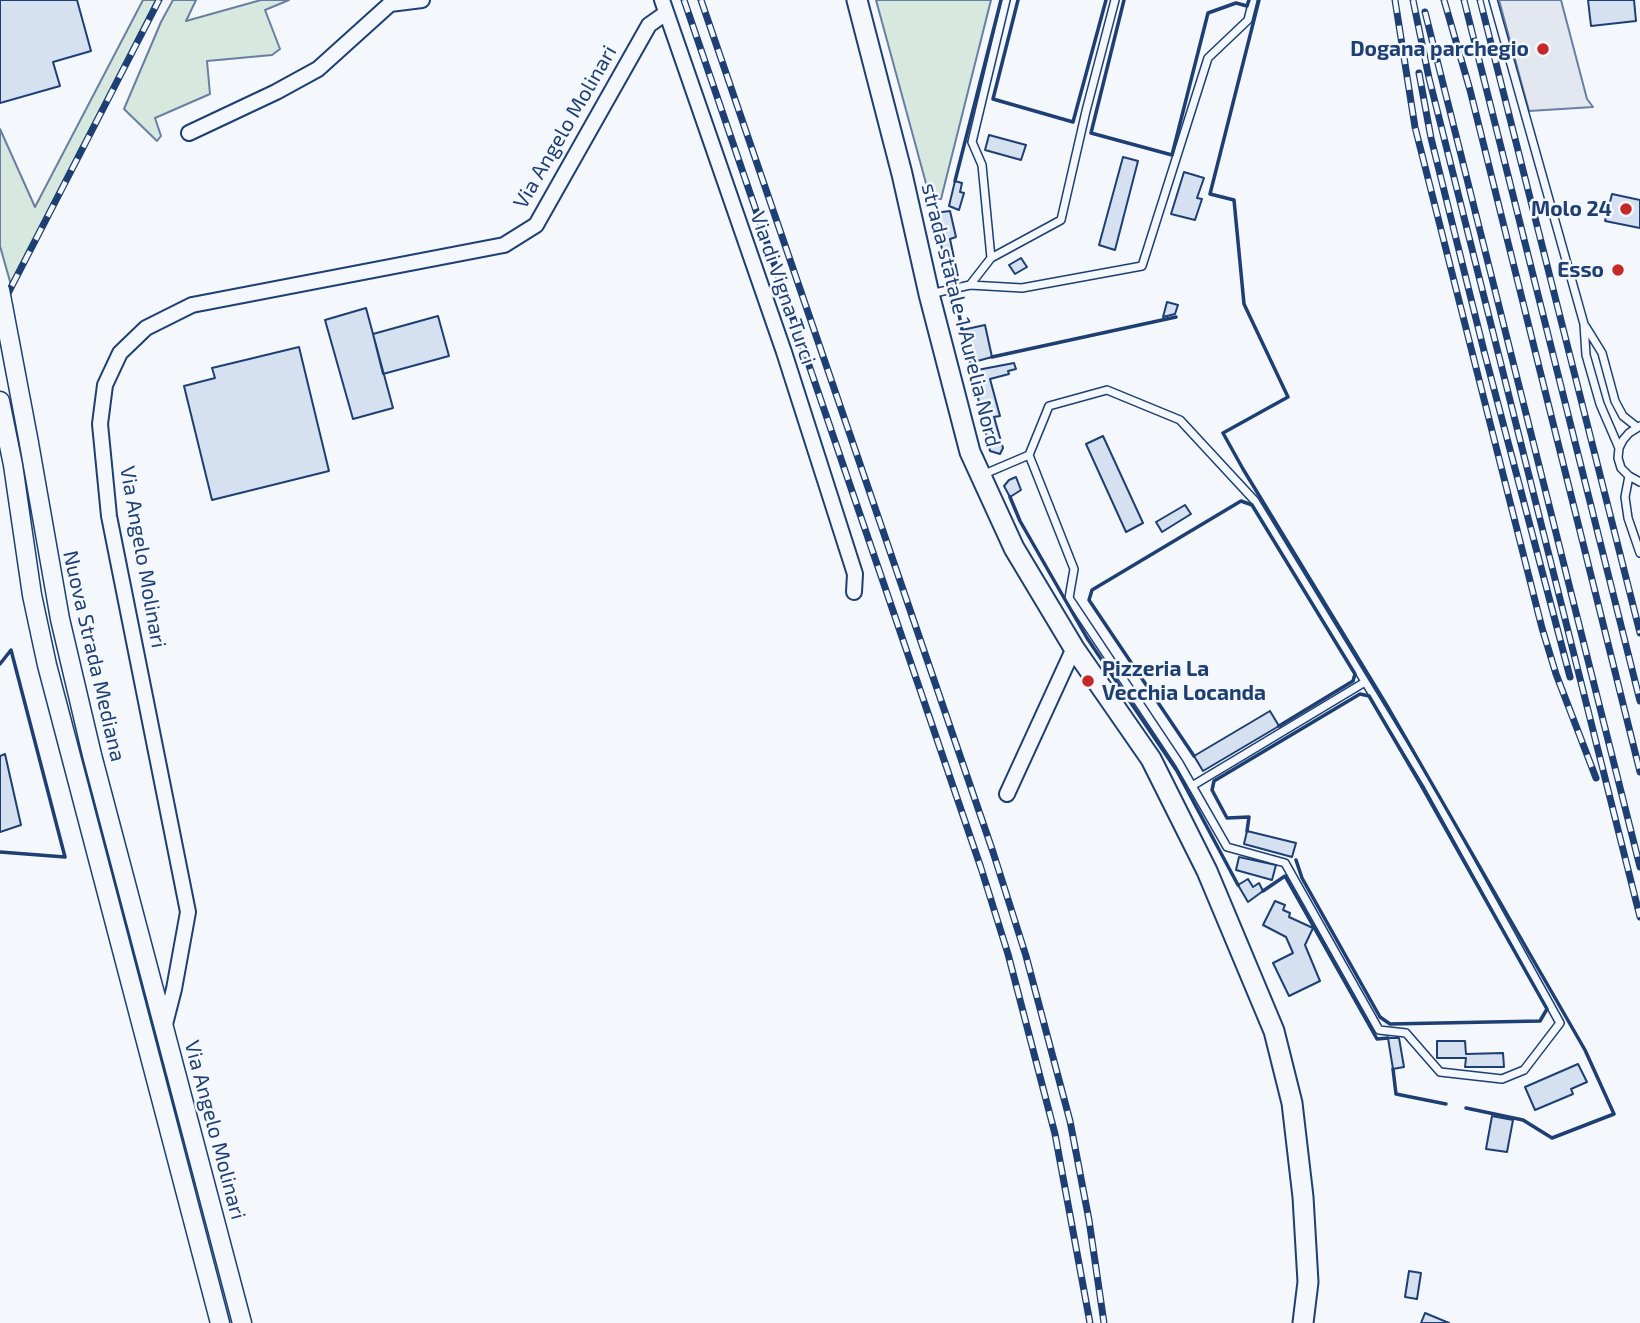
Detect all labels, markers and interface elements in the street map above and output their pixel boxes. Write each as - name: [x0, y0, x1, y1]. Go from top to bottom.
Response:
- place label: Dogana parchegio: [1350, 36, 1529, 62]
- street label: Via Angelo Molinari: [508, 41, 622, 213]
- marker: Dogana parchegio: [1535, 41, 1551, 57]
- street label: strada statale 1 Aurelia Nord: [916, 181, 1006, 449]
- place label: Molo 24: [1531, 196, 1612, 222]
- marker: Molo 24: [1618, 201, 1634, 217]
- street label: Via di Vigna Turci: [745, 208, 821, 368]
- place label: Esso: [1557, 257, 1604, 283]
- marker: Esso: [1610, 262, 1626, 278]
- street label: Via Angelo Molinari: [115, 464, 171, 650]
- street label: Nuova Strada Mediana: [57, 548, 131, 764]
- place label: Pizzeria La Vecchia Locanda: [1102, 656, 1266, 706]
- marker: Pizzeria La Vecchia Locanda: [1080, 673, 1096, 689]
- street label: Via Angelo Molinari: [179, 1038, 251, 1222]

